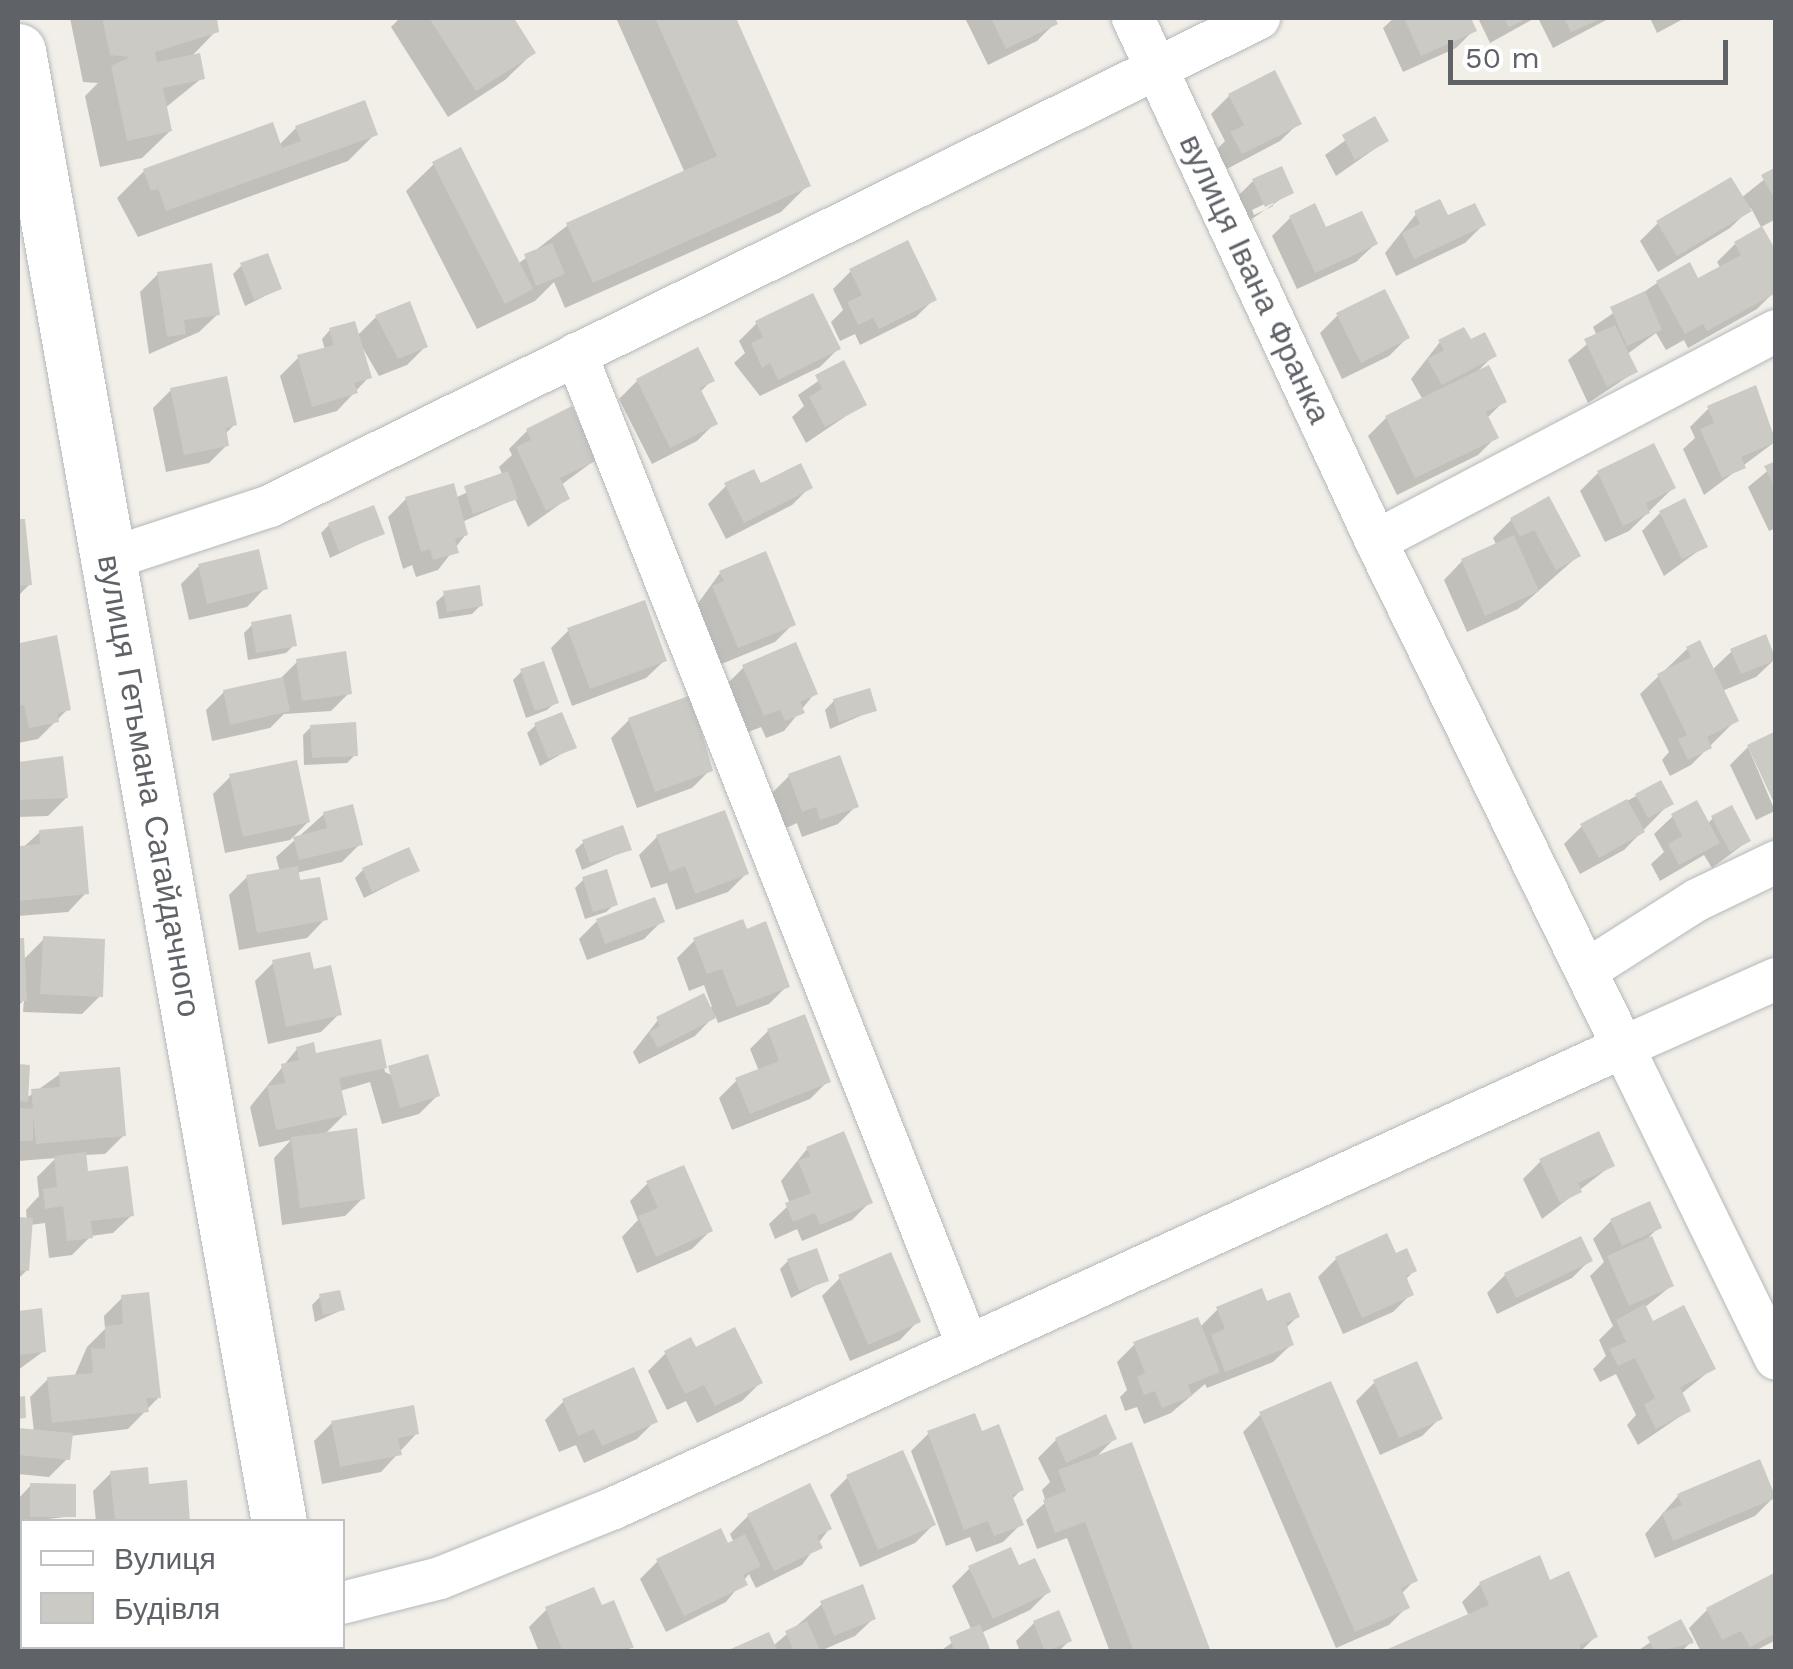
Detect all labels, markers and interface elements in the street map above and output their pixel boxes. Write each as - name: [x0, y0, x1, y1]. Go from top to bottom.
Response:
- scale bar: [1453, 20, 1733, 82]
- text: 50 m: [1465, 40, 1540, 75]
- street label: вулиця Івана Франка: [1171, 128, 1339, 430]
- street label: вулиця Гетьмана Сагайдачного: [89, 552, 209, 1020]
- legend: [20, 1519, 345, 1649]
- text: Вулиця: [114, 1541, 216, 1576]
- text: Будівля: [114, 1591, 220, 1626]

